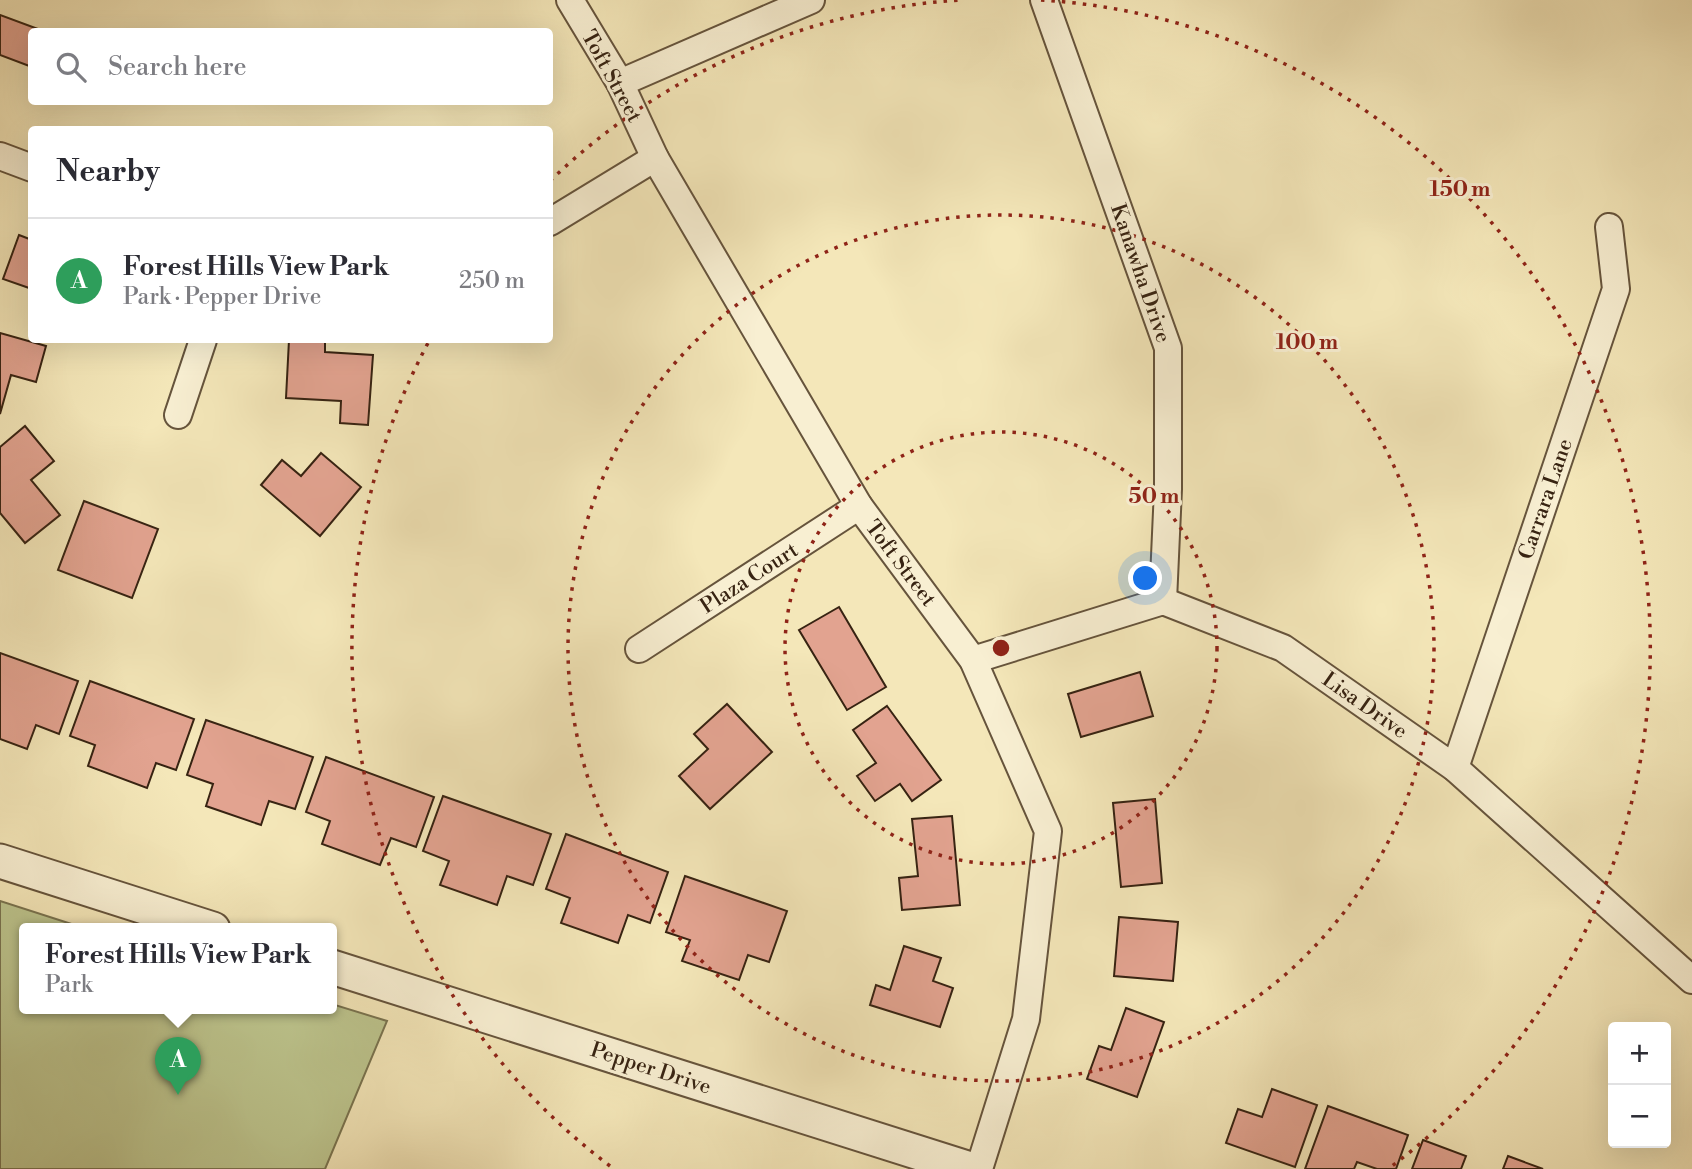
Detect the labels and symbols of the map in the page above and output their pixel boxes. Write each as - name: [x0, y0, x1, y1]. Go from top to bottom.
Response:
- street label: Toft Street: [575, 26, 647, 128]
- text: 150 m: [1430, 177, 1490, 203]
- street label: Kanawha Drive: [1104, 200, 1176, 346]
- text: 100 m: [1276, 330, 1338, 356]
- street label: Carrara Lane: [1513, 436, 1579, 563]
- text: 50 m: [1129, 484, 1179, 510]
- street label: Toft Street: [859, 515, 941, 612]
- street label: Plaza Court: [696, 537, 804, 620]
- your location: [1128, 561, 1162, 595]
- centre of rings: [989, 636, 1013, 660]
- street label: Lisa Drive: [1317, 667, 1412, 745]
- pin: A: [155, 1037, 201, 1095]
- street label: Pepper Drive: [587, 1037, 714, 1101]

